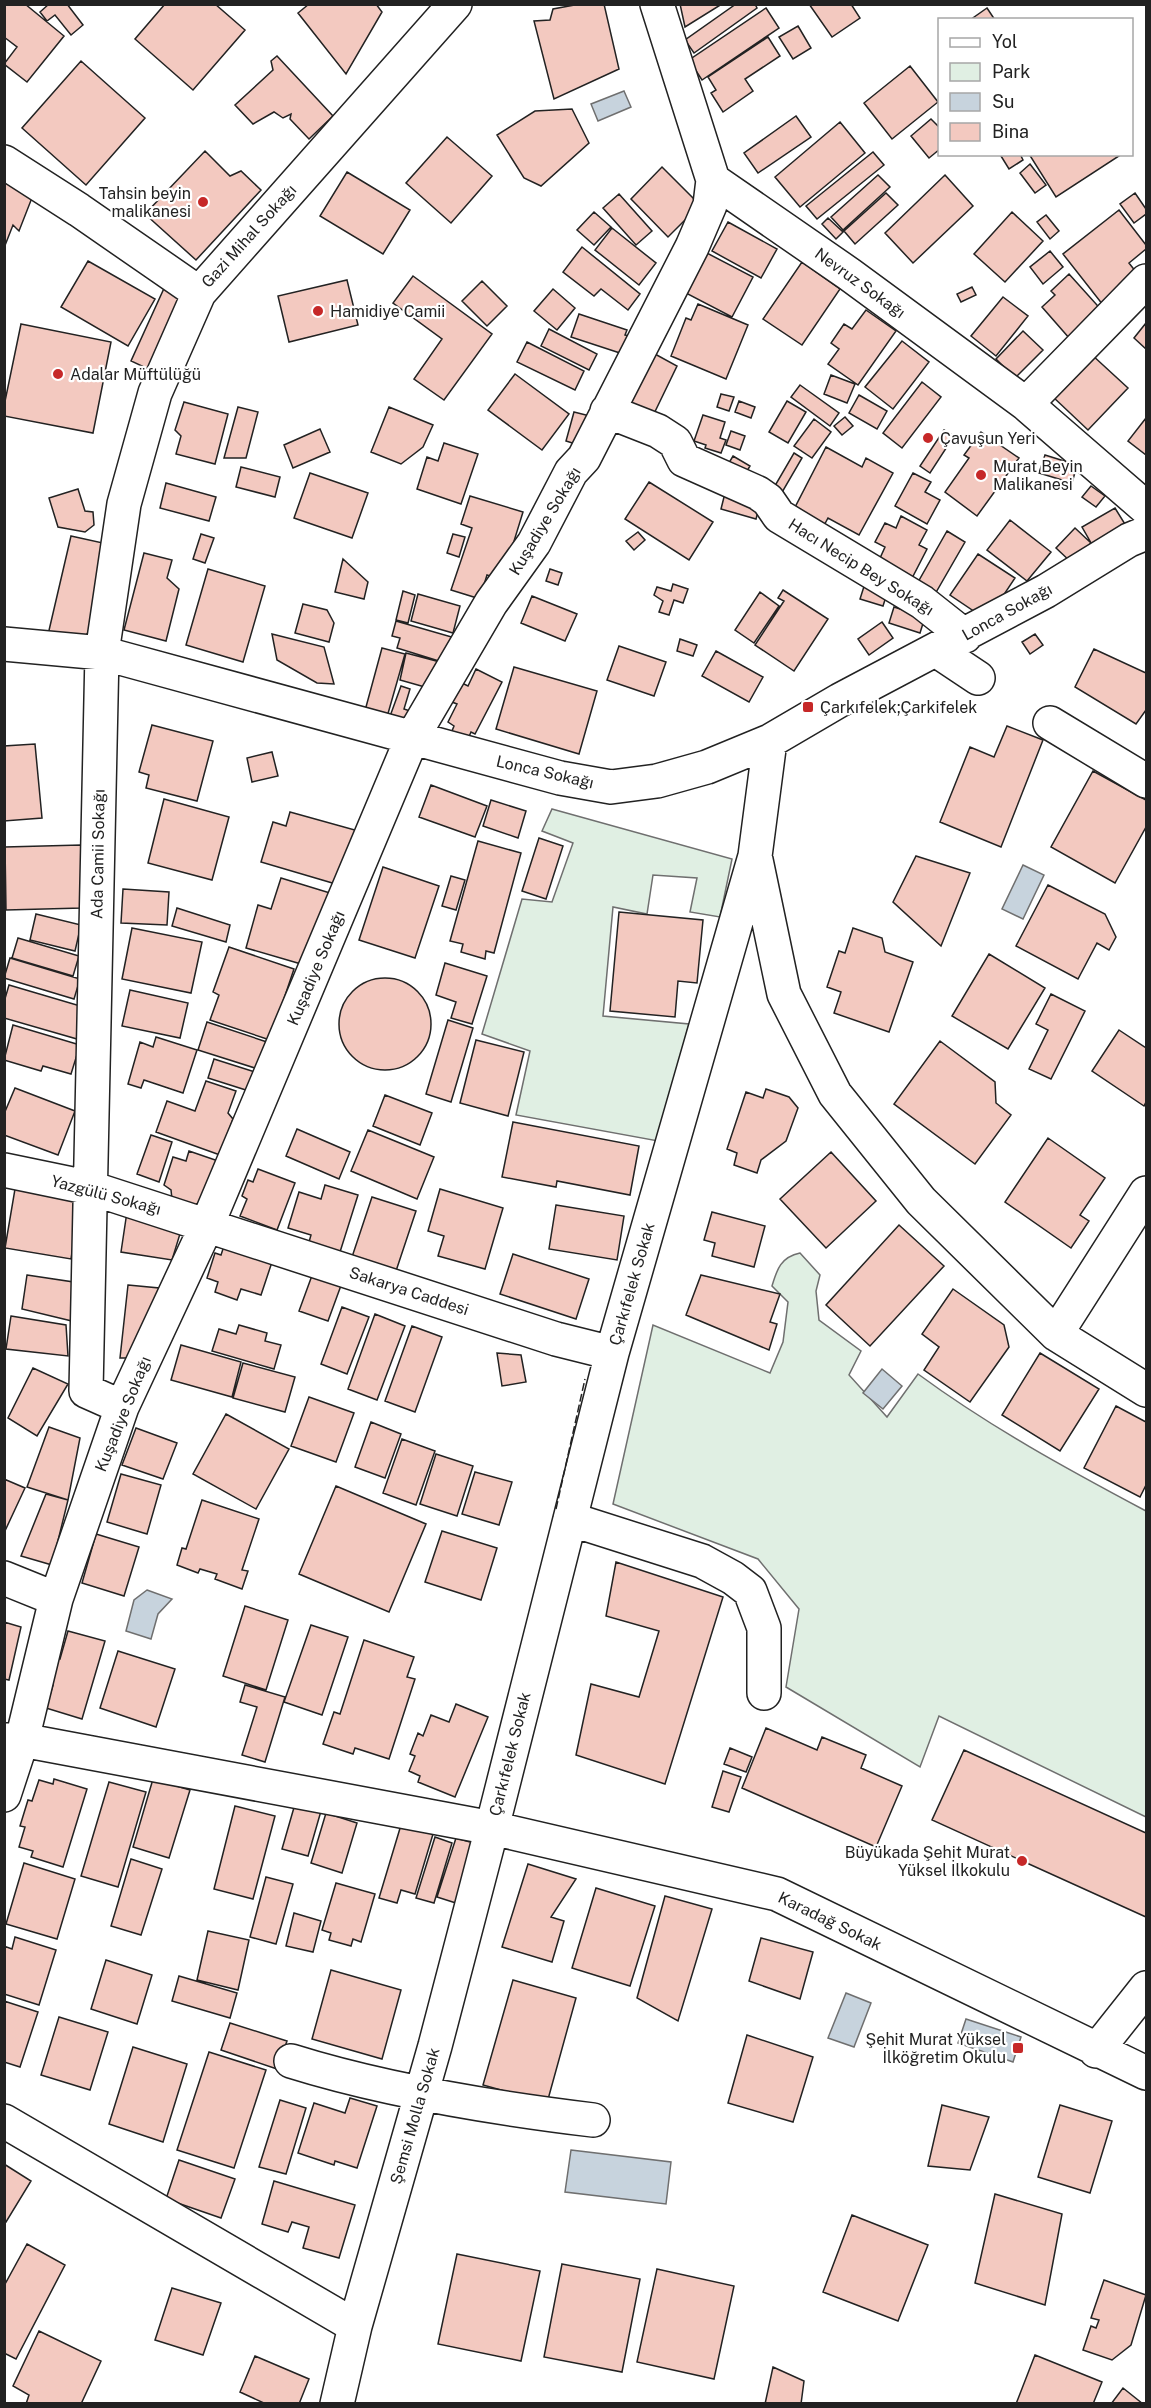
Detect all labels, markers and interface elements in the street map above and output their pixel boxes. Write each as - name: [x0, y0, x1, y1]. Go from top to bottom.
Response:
- legend: [938, 18, 1133, 156]
- text: Yol: [992, 31, 1017, 52]
- text: Park: [992, 61, 1030, 82]
- text: Su: [992, 91, 1015, 112]
- text: Bina: [992, 121, 1029, 142]
- street label: Gazi Mihal Sokağı: [198, 180, 300, 292]
- place label: Tahsin beyin malikanesi: [99, 184, 191, 221]
- marker: Tahsin beyin malikanesi: [196, 195, 210, 209]
- street label: Nevruz Sokağı: [811, 244, 909, 322]
- place label: Hamidiye Camii: [330, 302, 445, 321]
- marker: Hamidiye Camii: [311, 304, 325, 318]
- place label: Adalar Müftülüğü: [70, 365, 201, 384]
- marker: Adalar Müftülüğü: [51, 367, 65, 381]
- place label: Çavuşun Yeri: [940, 429, 1035, 448]
- marker: Çavuşun Yeri: [921, 431, 935, 445]
- place label: Murat Beyin Malikanesi: [993, 457, 1083, 494]
- street label: Kuşadiye Sokağı: [505, 463, 585, 579]
- marker: Murat Beyin Malikanesi: [974, 468, 988, 482]
- street label: Hacı Necip Bey Sokağı: [785, 515, 937, 619]
- street label: Lonca Sokağı: [959, 580, 1055, 644]
- place label: Çarkıfelek;Çarkifelek: [820, 698, 977, 717]
- marker: Çarkıfelek;Çarkifelek: [801, 700, 815, 714]
- street label: Lonca Sokağı: [494, 752, 596, 792]
- street label: Ada Camii Sokağı: [87, 789, 109, 919]
- street label: Kuşadiye Sokağı: [283, 908, 349, 1028]
- street label: Yazgülü Sokağı: [49, 1171, 163, 1219]
- street label: Çarkıfelek Sokak: [605, 1220, 659, 1348]
- street label: Sakarya Caddesi: [347, 1263, 471, 1319]
- street label: Kuşadiye Sokağı: [91, 1354, 155, 1474]
- street label: Çarkıfelek Sokak: [485, 1690, 535, 1818]
- place label: Büyükada Şehit Murat Yüksel İlkokulu: [845, 1843, 1010, 1880]
- marker: Büyükada Şehit Murat Yüksel İlkokulu: [1015, 1854, 1029, 1868]
- street label: Karadağ Sokak: [775, 1888, 885, 1954]
- place label: Şehit Murat Yüksel İlköğretim Okulu: [866, 2030, 1006, 2067]
- marker: Şehit Murat Yüksel İlköğretim Okulu: [1011, 2041, 1025, 2055]
- street label: Şemsi Molla Sokak: [386, 2046, 444, 2186]

